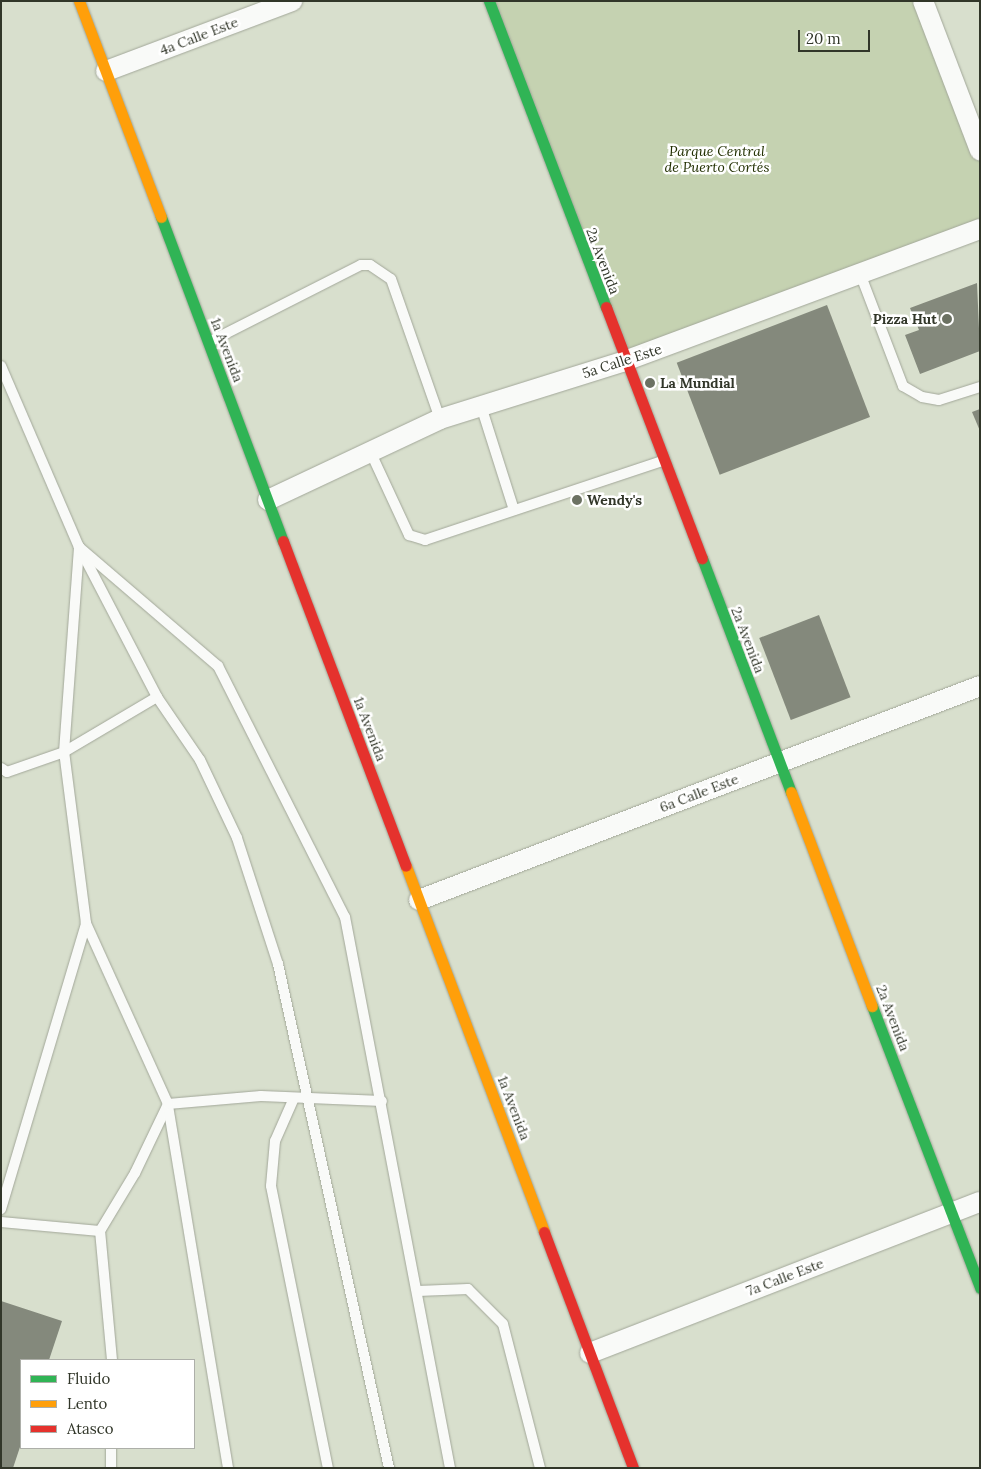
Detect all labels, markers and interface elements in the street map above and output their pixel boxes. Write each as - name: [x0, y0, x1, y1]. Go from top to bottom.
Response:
- street label: 4a Calle Este: [157, 13, 241, 59]
- scale bar: [801, 20, 874, 52]
- text: 20 m: [806, 29, 841, 48]
- park label: Parque Central de Puerto Cortés: [665, 143, 769, 176]
- street label: 2a Avenida: [583, 226, 623, 296]
- place label: Pizza Hut: [873, 311, 937, 327]
- marker: Pizza Hut: [941, 313, 953, 325]
- street label: 1a Avenida: [207, 316, 247, 384]
- street label: 5a Calle Este: [580, 340, 664, 382]
- place label: La Mundial: [660, 375, 735, 391]
- marker: La Mundial: [644, 377, 656, 389]
- place label: Wendy's: [587, 492, 642, 508]
- marker: Wendy's: [571, 494, 583, 506]
- street label: 2a Avenida: [728, 605, 768, 675]
- street label: 1a Avenida: [350, 695, 390, 763]
- street label: 6a Calle Este: [657, 770, 741, 816]
- street label: 2a Avenida: [873, 983, 913, 1053]
- street label: 1a Avenida: [494, 1074, 534, 1142]
- street label: 7a Calle Este: [744, 1255, 826, 1299]
- legend: [20, 1359, 195, 1449]
- text: Fluido: [67, 1369, 110, 1388]
- text: Lento: [67, 1394, 107, 1413]
- text: Atasco: [67, 1419, 113, 1438]

